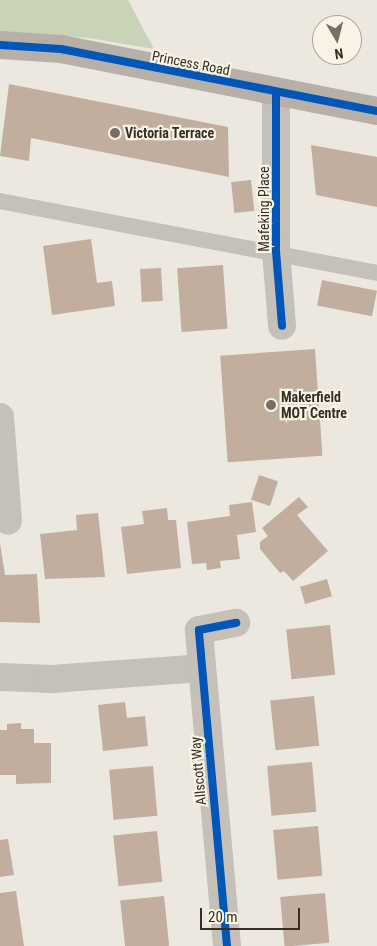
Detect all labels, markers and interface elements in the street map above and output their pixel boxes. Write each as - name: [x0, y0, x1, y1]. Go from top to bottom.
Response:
- north arrow: [312, 15, 362, 65]
- text: N: [334, 45, 344, 62]
- street label: Princess Road: [151, 47, 231, 79]
- place label: Victoria Terrace: [125, 125, 215, 141]
- marker: Victoria Terrace: [109, 127, 121, 139]
- street label: Mafeking Place: [256, 166, 272, 252]
- place label: Makerfield MOT Centre: [281, 389, 347, 422]
- marker: Makerfield MOT Centre: [265, 399, 277, 411]
- street label: Allscott Way: [187, 736, 209, 806]
- scale bar: [202, 898, 302, 930]
- text: 20 m: [208, 908, 238, 926]

